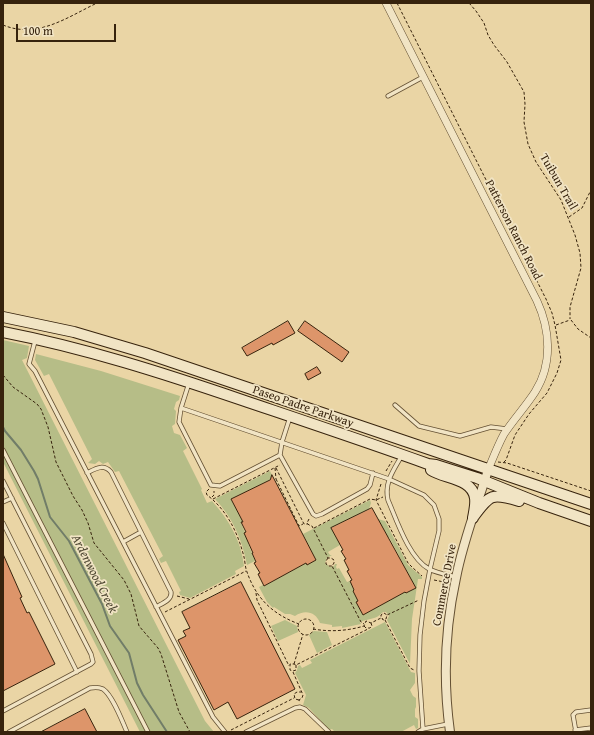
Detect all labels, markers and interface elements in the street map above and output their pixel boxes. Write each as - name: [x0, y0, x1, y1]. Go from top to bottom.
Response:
- scale bar: [18, 16, 118, 42]
- text: 100 m: [23, 22, 53, 39]
- street label: Tuibun Trail: [536, 151, 580, 213]
- street label: Patterson Ranch Road: [482, 178, 544, 282]
- street label: Paseo Padre Parkway: [251, 383, 355, 431]
- water label: Ardenwood Creek: [68, 532, 120, 616]
- street label: Commerce Drive: [430, 543, 460, 627]

